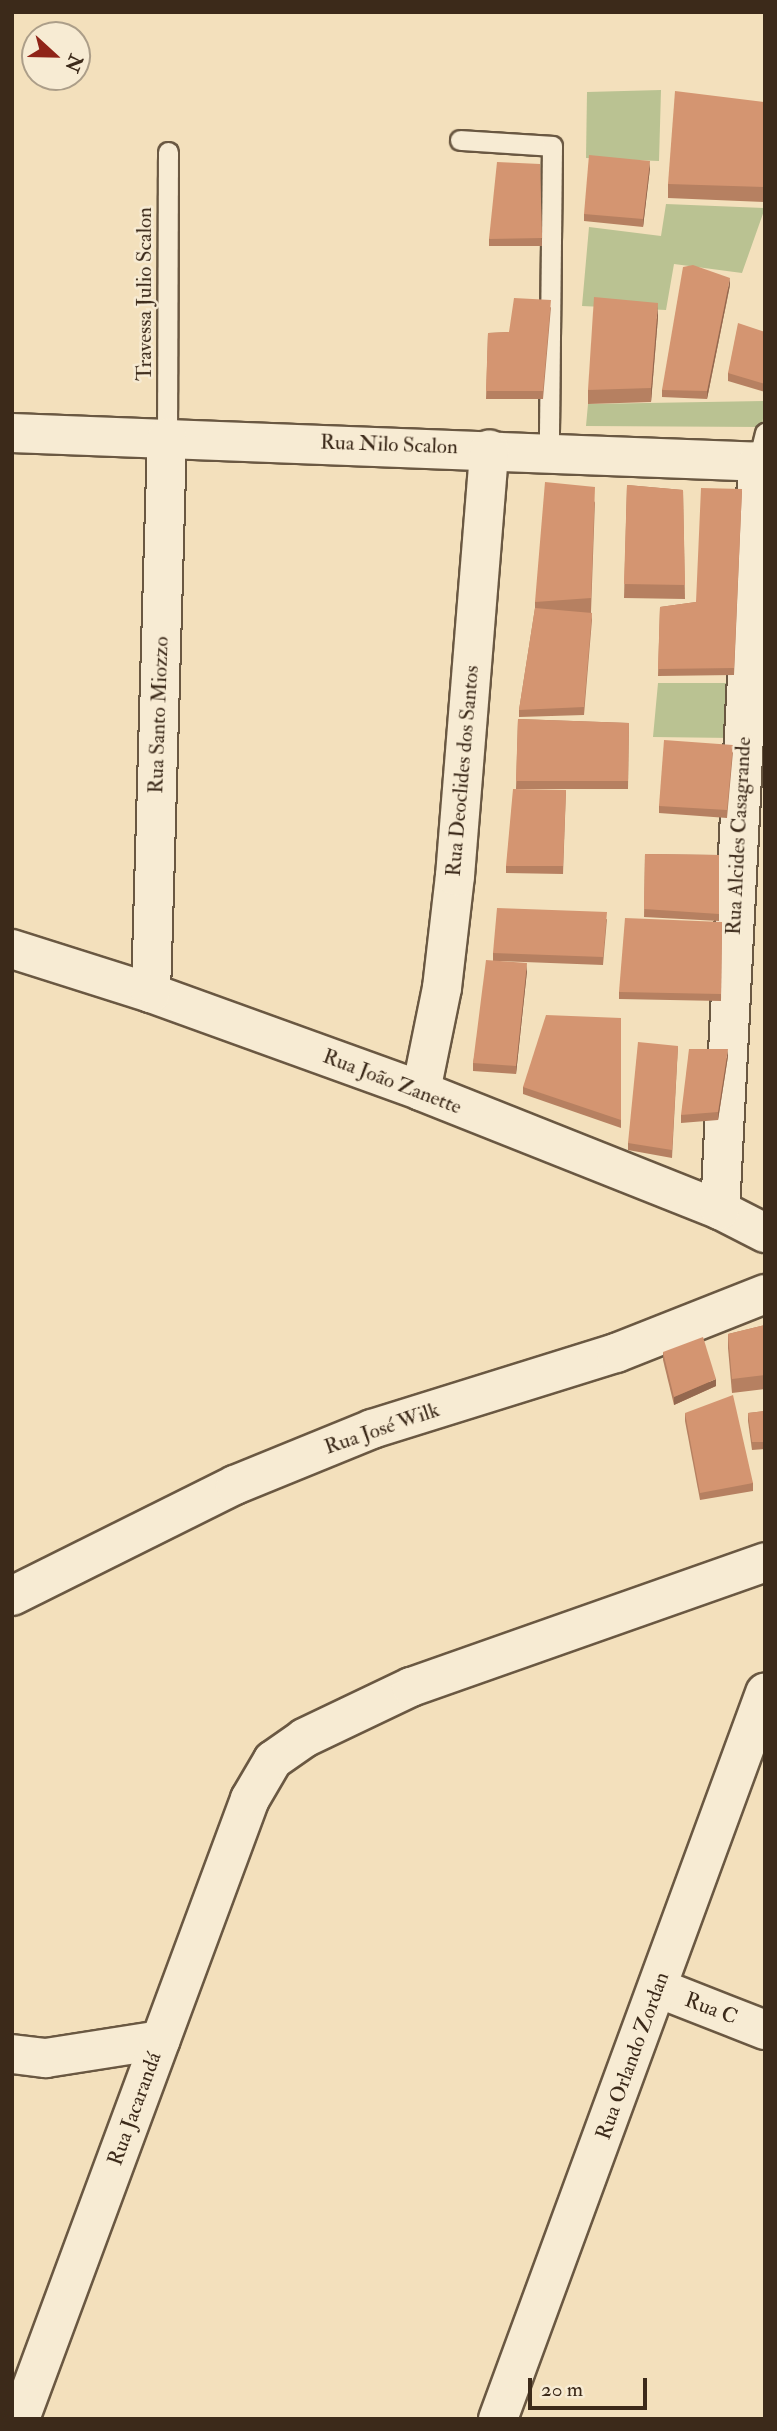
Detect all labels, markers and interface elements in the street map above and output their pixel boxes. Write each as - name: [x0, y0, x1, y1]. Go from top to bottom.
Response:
- north arrow: [21, 21, 91, 91]
- text: N: [59, 51, 88, 75]
- street label: Travessa Julio Scalon: [132, 207, 158, 381]
- street label: Rua Nilo Scalon: [320, 430, 458, 460]
- street label: Rua Santo Miozzo: [144, 636, 174, 794]
- street label: Rua Deoclides dos Santos: [441, 664, 485, 878]
- street label: Rua Alcides Casagrande: [721, 736, 757, 936]
- street label: Rua João Zanette: [319, 1044, 465, 1120]
- street label: Rua José Wilk: [321, 1398, 443, 1460]
- street label: Rua Orlando Zordan: [591, 1969, 675, 2143]
- street label: Rua C: [681, 1988, 741, 2030]
- street label: Rua Jacarandá: [103, 2049, 167, 2169]
- scale bar: [532, 2364, 651, 2408]
- text: 20 m: [541, 2376, 583, 2403]

